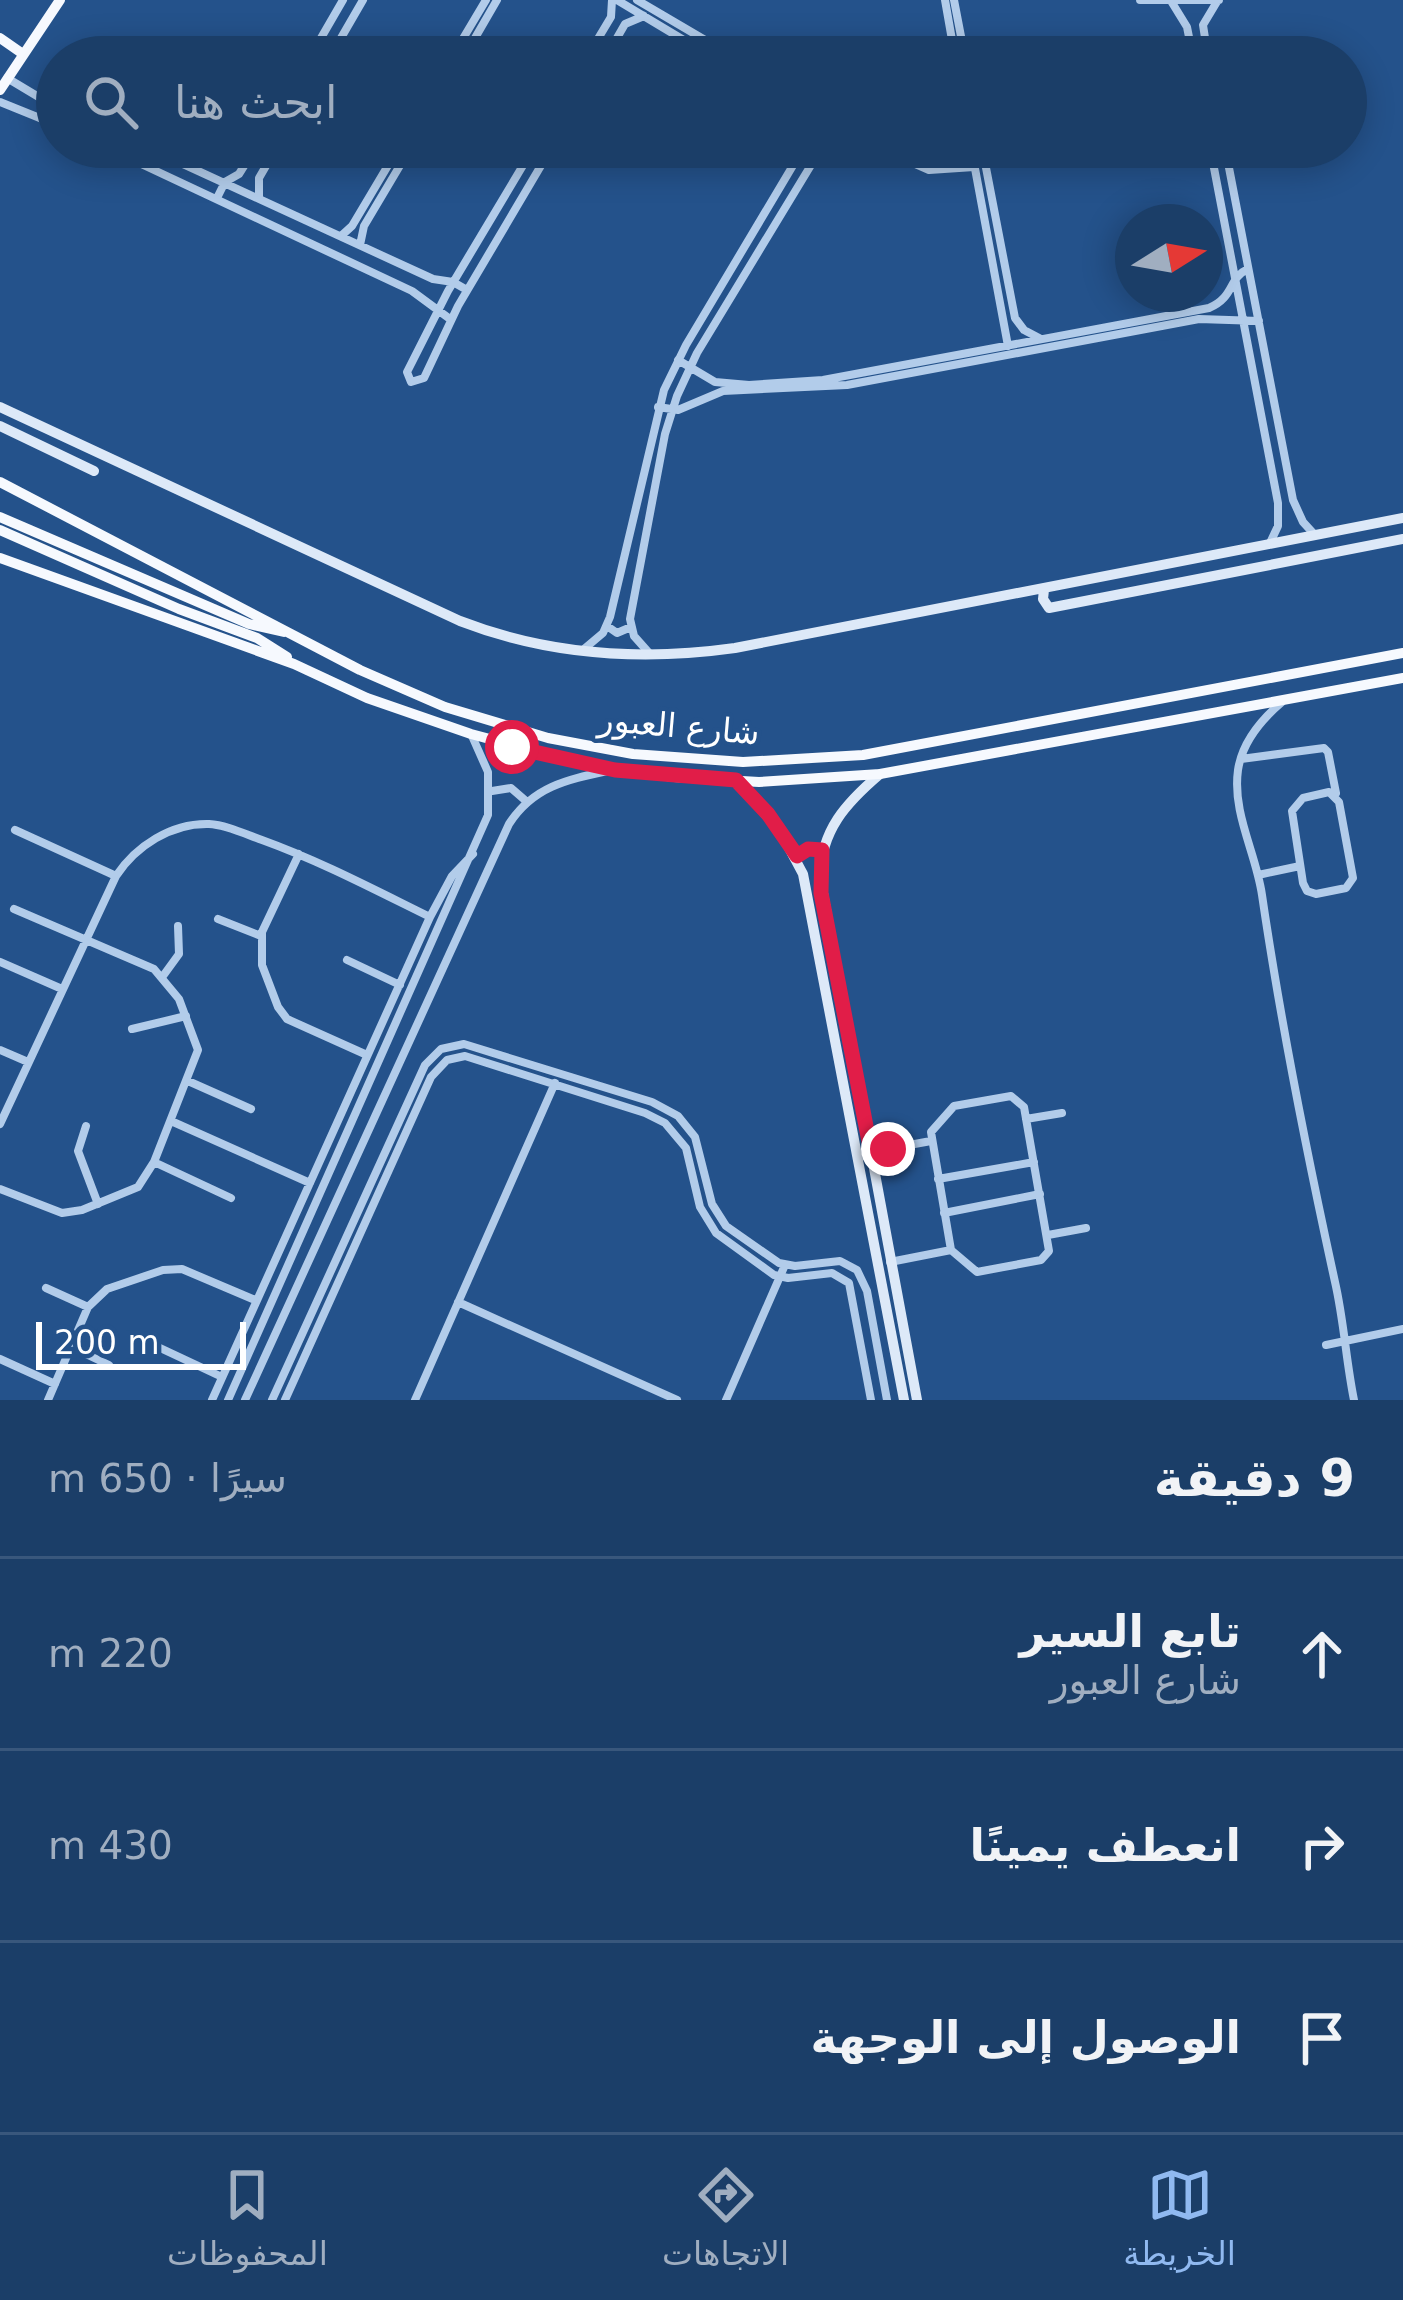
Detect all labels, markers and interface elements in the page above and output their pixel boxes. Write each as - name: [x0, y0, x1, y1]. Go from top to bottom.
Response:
- search box: [36, 36, 1367, 168]
- icon: search: [78, 69, 144, 135]
- text: ابحث هنا: [174, 76, 338, 129]
- north arrow: [1115, 204, 1223, 312]
- street label: شارع العبور: [595, 699, 761, 752]
- route start: [485, 720, 539, 774]
- route end: [861, 1122, 915, 1176]
- scale bar: [36, 1316, 246, 1369]
- text: 200 m: [54, 1323, 160, 1362]
- text: 9 دقيقة: [1154, 1449, 1355, 1508]
- text: سيرًا · 650 m: [48, 1456, 287, 1501]
- text: تابع السير: [1019, 1605, 1241, 1658]
- icon: ahead: [1289, 1621, 1355, 1687]
- text: 220 m: [48, 1631, 173, 1676]
- text: شارع العبور: [1050, 1658, 1241, 1703]
- icon: right: [1289, 1813, 1355, 1879]
- text: انعطف يمينًا: [969, 1819, 1241, 1872]
- text: 430 m: [48, 1823, 173, 1868]
- icon: arrive: [1289, 2005, 1355, 2071]
- text: الوصول إلى الوجهة: [811, 2011, 1241, 2064]
- tab: المحفوظات: [167, 2162, 328, 2273]
- tab: الاتجاهات: [662, 2162, 789, 2273]
- tab: الخريطة: [1123, 2162, 1236, 2273]

